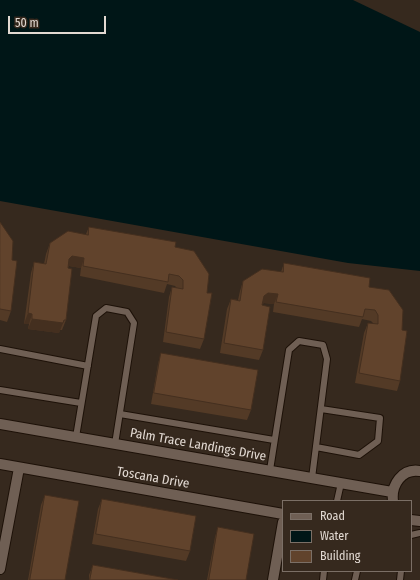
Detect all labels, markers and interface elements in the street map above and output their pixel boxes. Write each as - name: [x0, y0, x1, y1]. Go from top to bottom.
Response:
- scale bar: [10, 8, 108, 34]
- text: 50 m: [15, 16, 39, 30]
- street label: Palm Trace Landings Drive: [129, 425, 267, 465]
- street label: Toscana Drive: [116, 464, 190, 492]
- legend: [282, 500, 412, 572]
- text: Road: [320, 509, 345, 523]
- text: Water: [320, 529, 348, 543]
- text: Building: [320, 549, 360, 563]

